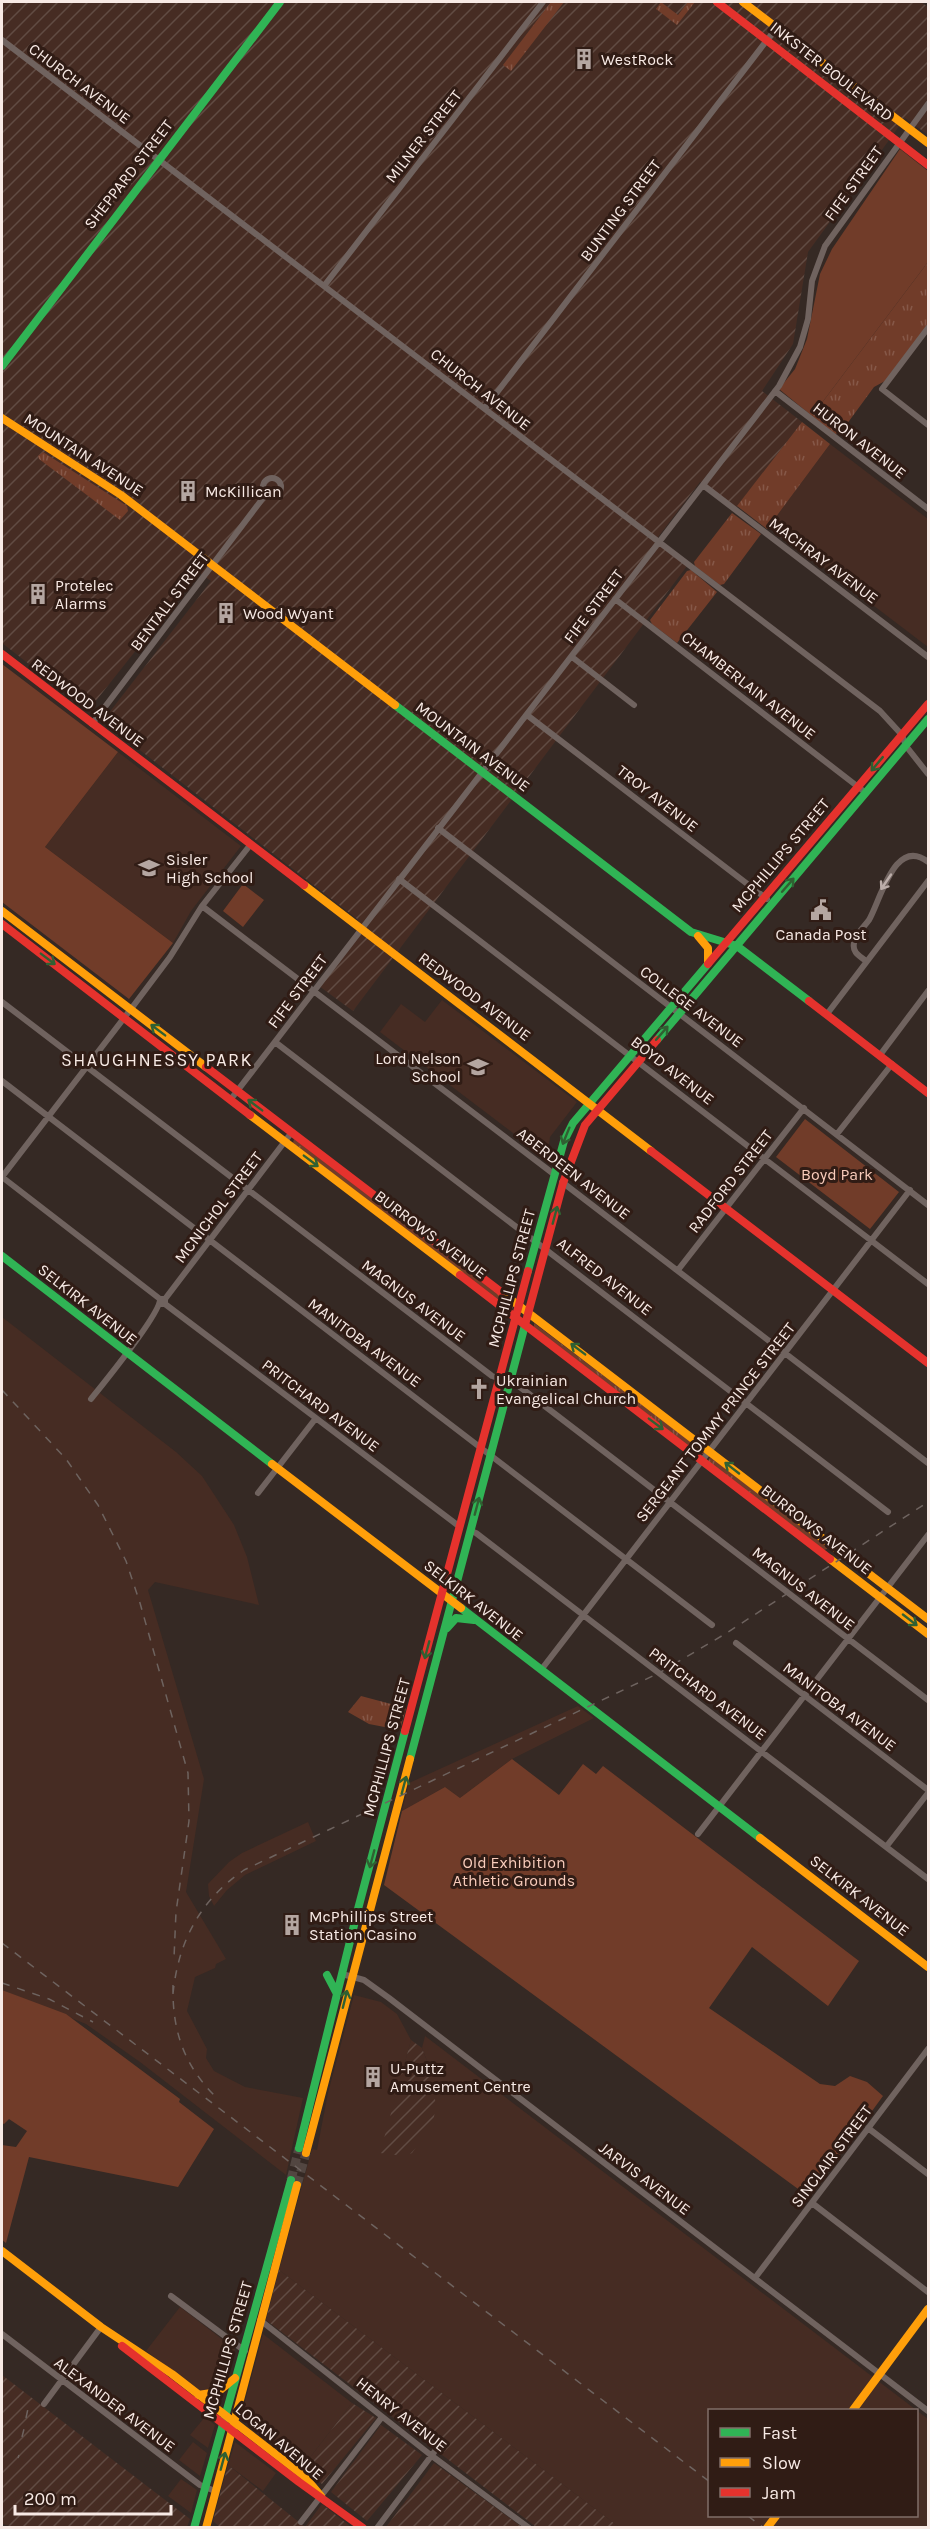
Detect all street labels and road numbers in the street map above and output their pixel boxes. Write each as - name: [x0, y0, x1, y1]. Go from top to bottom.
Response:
- street label: INKSTER BOULEVARD: [766, 18, 897, 125]
- street label: CHURCH AVENUE: [25, 39, 134, 128]
- street label: MILNER STREET: [381, 86, 466, 186]
- street label: SHEPPARD STREET: [80, 116, 177, 233]
- street label: FIFE STREET: [820, 142, 887, 224]
- street label: BUNTING STREET: [576, 156, 665, 265]
- street label: CHURCH AVENUE: [427, 344, 535, 434]
- street label: HURON AVENUE: [809, 398, 910, 483]
- street label: MOUNTAIN AVENUE: [21, 409, 147, 500]
- street label: MACHRAY AVENUE: [765, 513, 882, 608]
- street label: BENTALL STREET: [126, 548, 213, 654]
- street label: FIFE STREET: [559, 566, 627, 647]
- street label: CHAMBERLAIN AVENUE: [678, 627, 820, 744]
- street label: REDWOOD AVENUE: [28, 654, 148, 751]
- street label: MOUNTAIN AVENUE: [412, 697, 534, 796]
- street label: TROY AVENUE: [613, 761, 702, 836]
- street label: MCPHILLIPS STREET: [727, 795, 834, 916]
- street label: REDWOOD AVENUE: [415, 948, 535, 1045]
- street label: FIFE STREET: [263, 951, 331, 1032]
- street label: COLLEGE AVENUE: [636, 961, 747, 1051]
- street label: BOYD AVENUE: [627, 1032, 718, 1109]
- street label: ABERDEEN AVENUE: [513, 1123, 634, 1223]
- street label: RADFORD STREET: [684, 1126, 777, 1237]
- street label: MCNICHOL STREET: [170, 1148, 266, 1267]
- street label: BURROWS AVENUE: [371, 1186, 490, 1283]
- street label: MCPHILLIPS STREET: [484, 1207, 539, 1349]
- street label: ALFRED AVENUE: [553, 1233, 656, 1319]
- street label: MAGNUS AVENUE: [358, 1255, 469, 1346]
- street label: SELKIRK AVENUE: [34, 1260, 141, 1349]
- street label: MANITOBA AVENUE: [304, 1294, 425, 1391]
- street label: SERGEANT TOMMY PRINCE STREET: [632, 1319, 799, 1526]
- street label: PRITCHARD AVENUE: [258, 1355, 383, 1456]
- street label: BURROWS AVENUE: [758, 1480, 876, 1579]
- street label: MAGNUS AVENUE: [749, 1542, 859, 1634]
- street label: SELKIRK AVENUE: [420, 1556, 527, 1645]
- street label: PRITCHARD AVENUE: [645, 1643, 770, 1744]
- street label: MANITOBA AVENUE: [779, 1658, 900, 1755]
- street label: MCPHILLIPS STREET: [359, 1676, 414, 1818]
- street label: SELKIRK AVENUE: [806, 1851, 913, 1940]
- street label: SINCLAIR STREET: [787, 2101, 876, 2211]
- street label: JARVIS AVENUE: [595, 2138, 694, 2219]
- street label: MCPHILLIPS STREET: [199, 2279, 256, 2421]
- street label: ALEXANDER AVENUE: [51, 2353, 179, 2456]
- street label: HENRY AVENUE: [352, 2373, 451, 2456]
- street label: LOGAN AVENUE: [232, 2399, 328, 2484]

